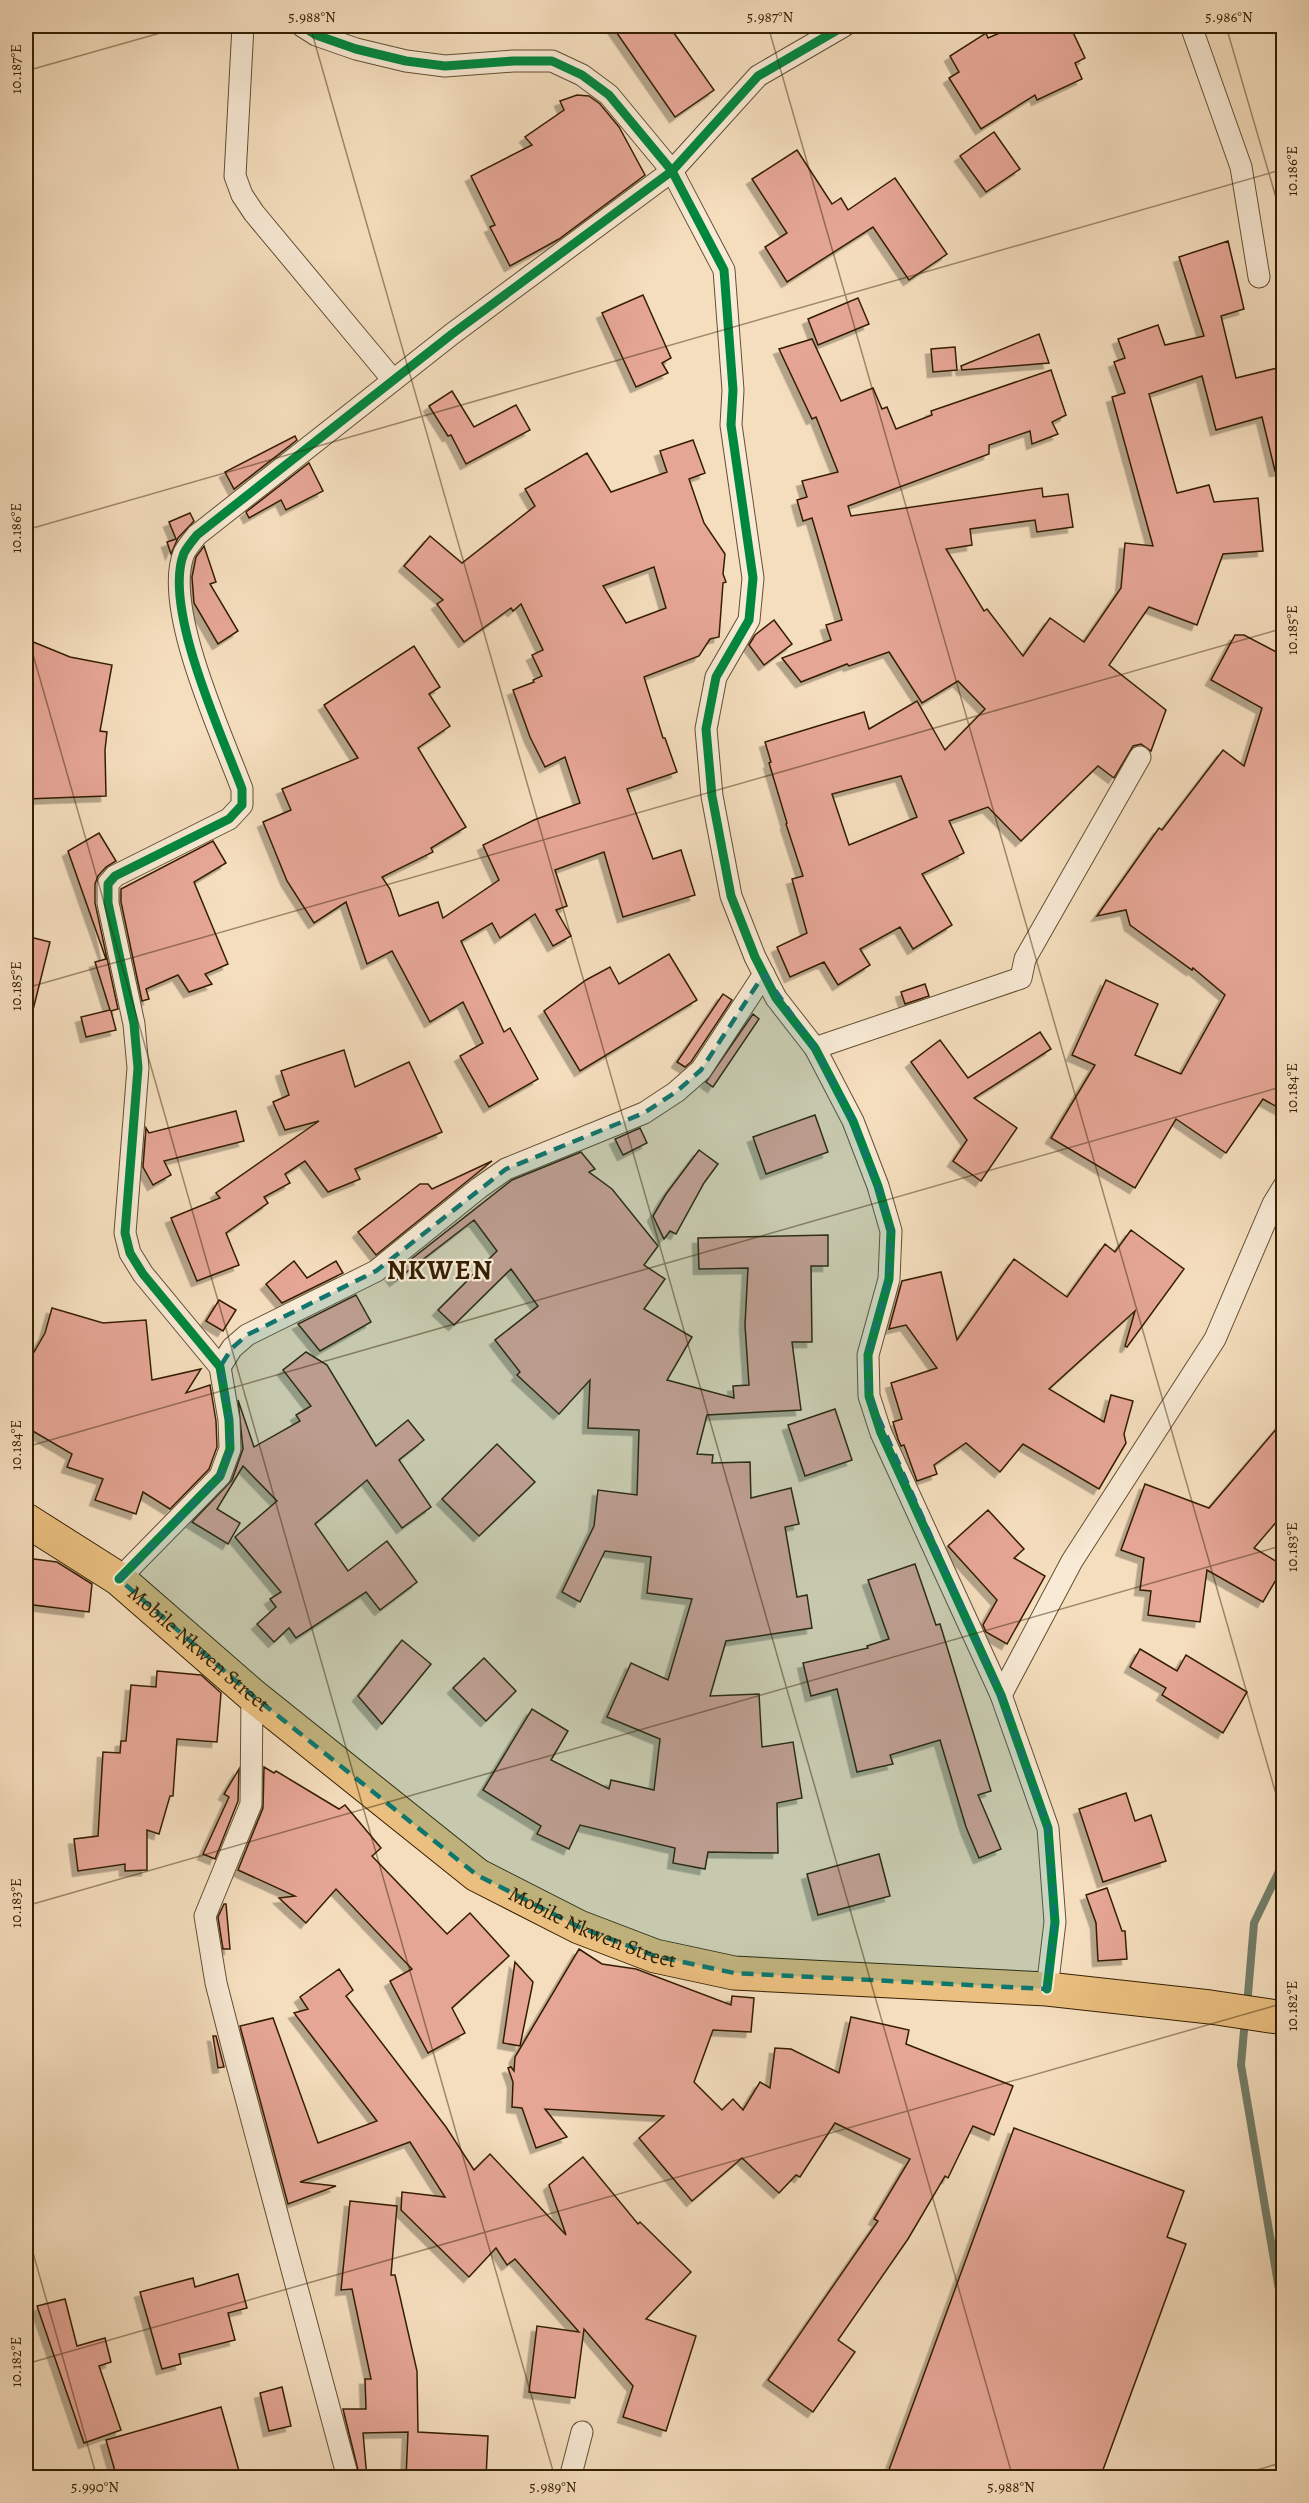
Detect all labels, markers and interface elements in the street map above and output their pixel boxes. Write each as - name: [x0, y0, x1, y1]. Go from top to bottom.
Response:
- text: 5.988°N: [288, 7, 336, 27]
- text: 5.987°N: [747, 7, 794, 27]
- text: 5.986°N: [1205, 7, 1253, 27]
- text: 10.187°E: [6, 44, 26, 94]
- text: 10.186°E: [1282, 146, 1302, 196]
- text: 10.186°E: [6, 503, 26, 553]
- text: 10.185°E: [1282, 605, 1302, 655]
- text: 10.185°E: [6, 961, 26, 1011]
- text: 10.184°E: [1282, 1063, 1302, 1113]
- district label: NKWEN: [387, 1252, 493, 1288]
- text: 10.184°E: [6, 1420, 26, 1470]
- text: 10.183°E: [1282, 1522, 1302, 1572]
- street label: Mobile Nkwen Street: [122, 1579, 276, 1718]
- text: 10.183°E: [6, 1878, 26, 1928]
- street label: Mobile Nkwen Street: [504, 1879, 679, 1974]
- text: 10.182°E: [1282, 1981, 1302, 2031]
- text: 10.182°E: [6, 2337, 26, 2387]
- text: 5.990°N: [71, 2477, 119, 2497]
- text: 5.989°N: [529, 2477, 577, 2497]
- text: 5.988°N: [987, 2477, 1035, 2497]

